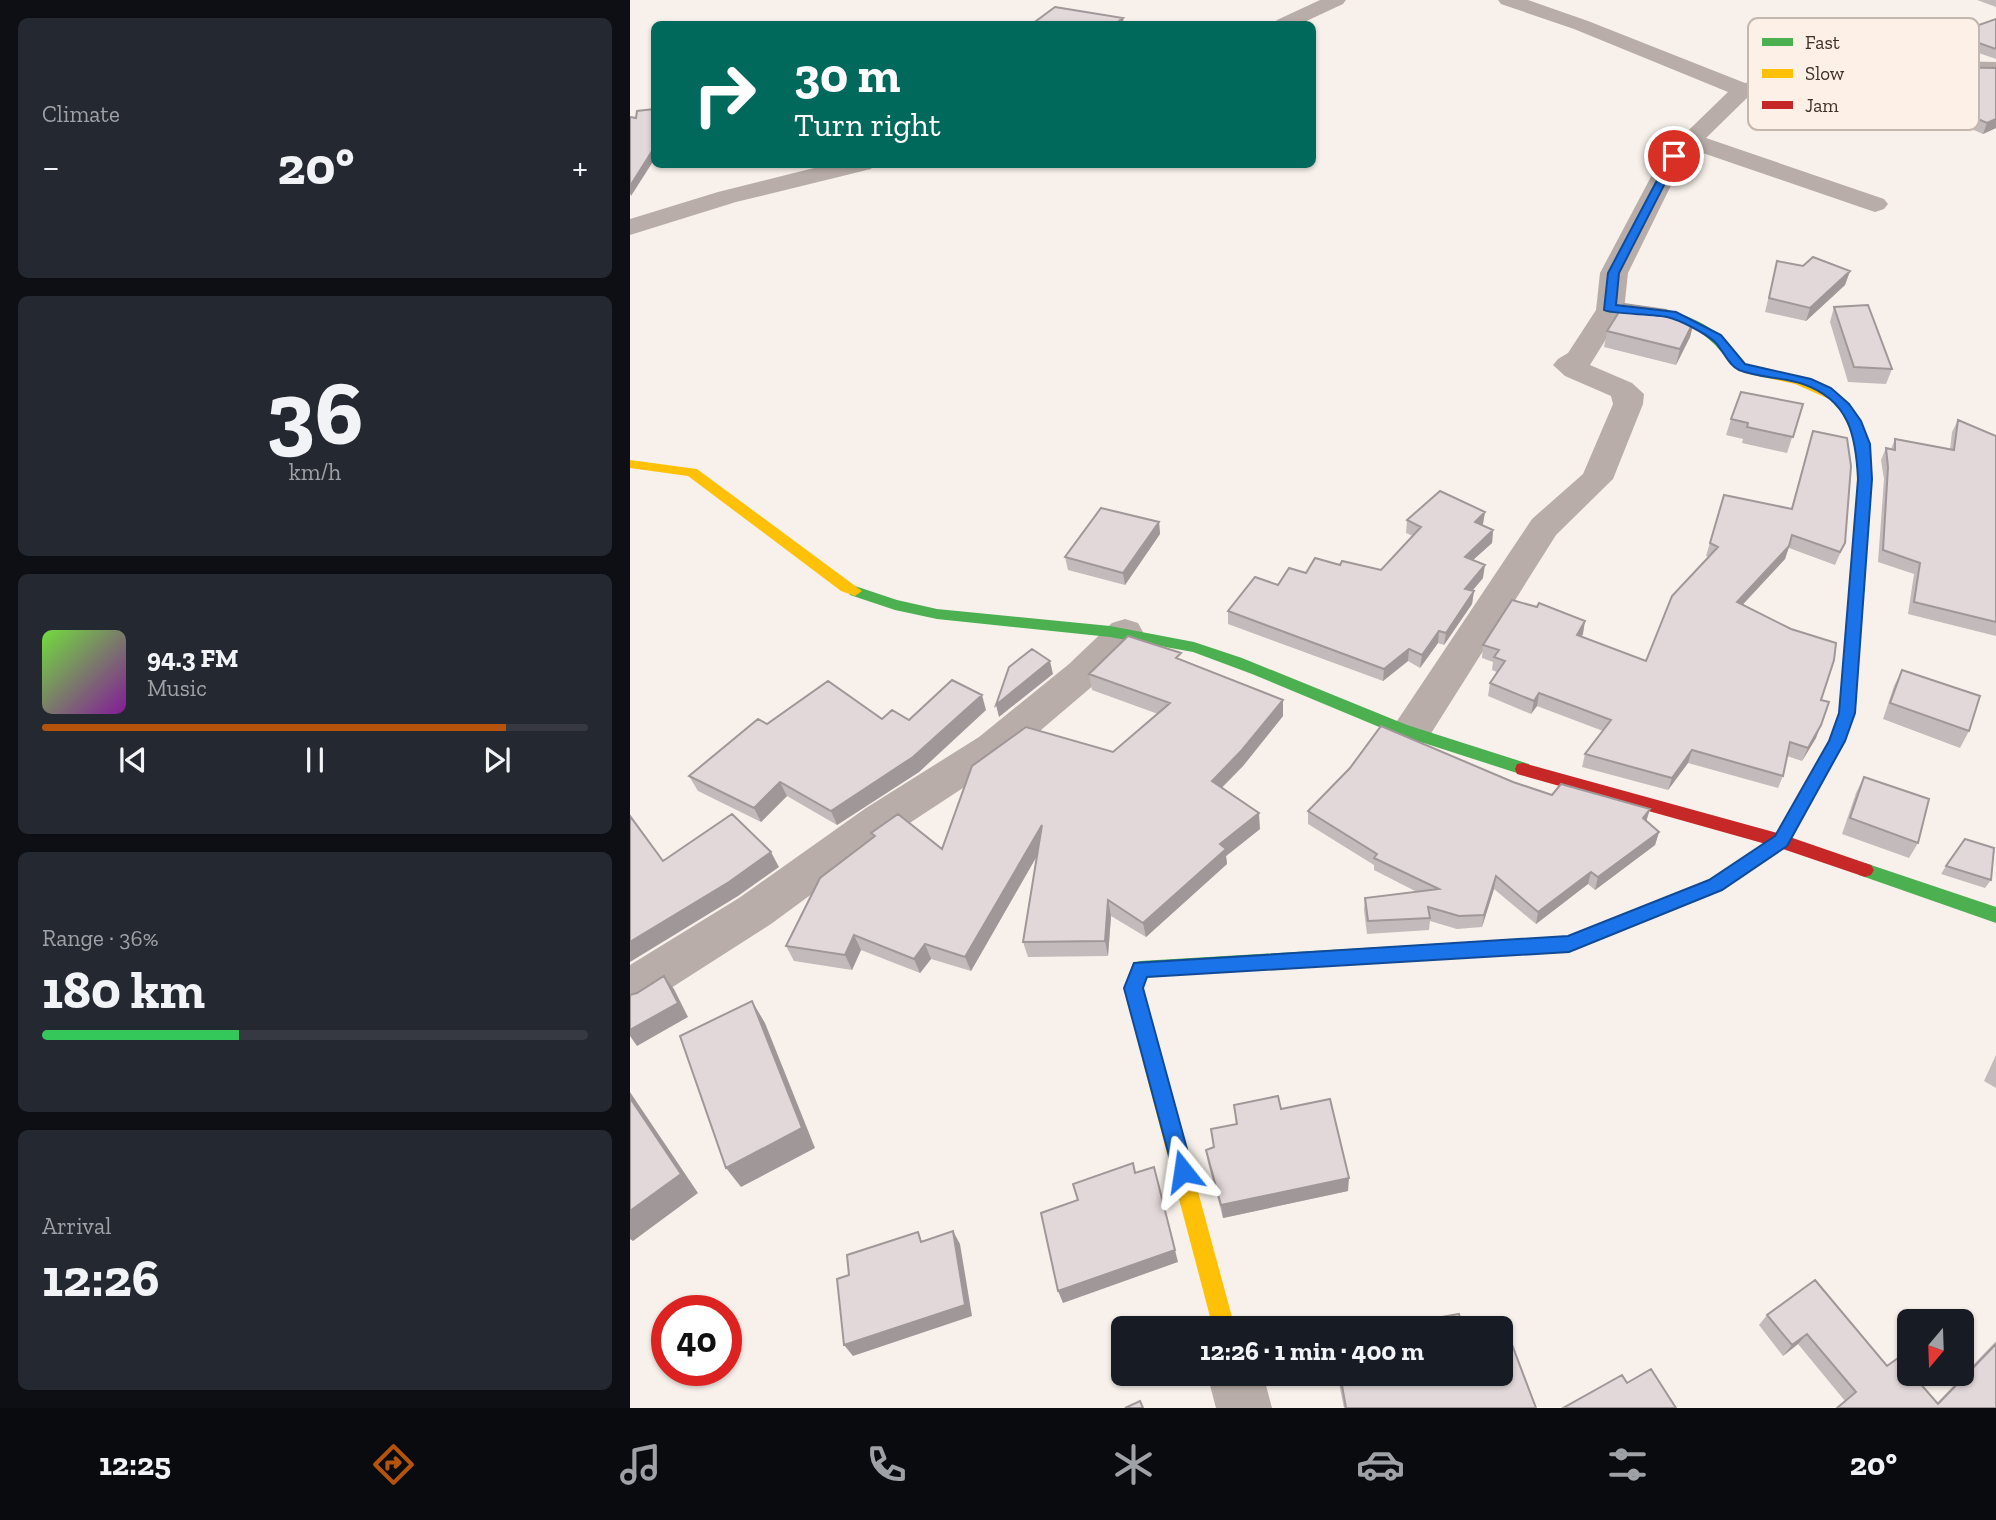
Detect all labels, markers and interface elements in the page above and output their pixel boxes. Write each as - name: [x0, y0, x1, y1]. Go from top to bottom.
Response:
- legend: [1748, 18, 1979, 130]
- text: Fast: [1805, 31, 1840, 54]
- text: 30 m: [794, 46, 900, 105]
- icon: right: [679, 49, 770, 140]
- text: Slow: [1805, 62, 1845, 85]
- text: Jam: [1805, 94, 1839, 117]
- text: Climate: [42, 100, 120, 128]
- text: Turn right: [794, 106, 941, 144]
- pin: [1644, 126, 1704, 186]
- text: 20°: [278, 135, 354, 197]
- icon: arrive: [1655, 137, 1693, 175]
- text: −: [42, 144, 60, 190]
- text: +: [572, 144, 588, 190]
- text: 36: [266, 358, 364, 467]
- text: km/h: [289, 458, 341, 486]
- text: 94.3 FM: [147, 642, 239, 674]
- text: Music: [147, 674, 207, 702]
- icon: previous: [114, 741, 152, 779]
- icon: pause: [296, 741, 334, 779]
- icon: next: [478, 741, 516, 779]
- text: Range · 36%: [42, 924, 159, 952]
- text: 180 km: [42, 959, 205, 1021]
- position arrow: [1146, 1134, 1220, 1208]
- text: Arrival: [42, 1212, 111, 1240]
- text: 12:26: [42, 1247, 160, 1309]
- speed limit sign: 40: [651, 1295, 742, 1386]
- north arrow: [1897, 1309, 1974, 1386]
- map controls: [1897, 1309, 1974, 1386]
- text: 12:26 · 1 min · 400 m: [1200, 1335, 1424, 1367]
- icon: directions: [369, 1440, 418, 1489]
- icon: music: [616, 1440, 665, 1489]
- icon: phone: [862, 1440, 911, 1489]
- icon: climate: [1109, 1440, 1158, 1489]
- icon: car: [1356, 1440, 1405, 1489]
- icon: filters: [1603, 1440, 1652, 1489]
- text: 12:25: [99, 1445, 171, 1483]
- text: 20°: [1850, 1445, 1897, 1483]

